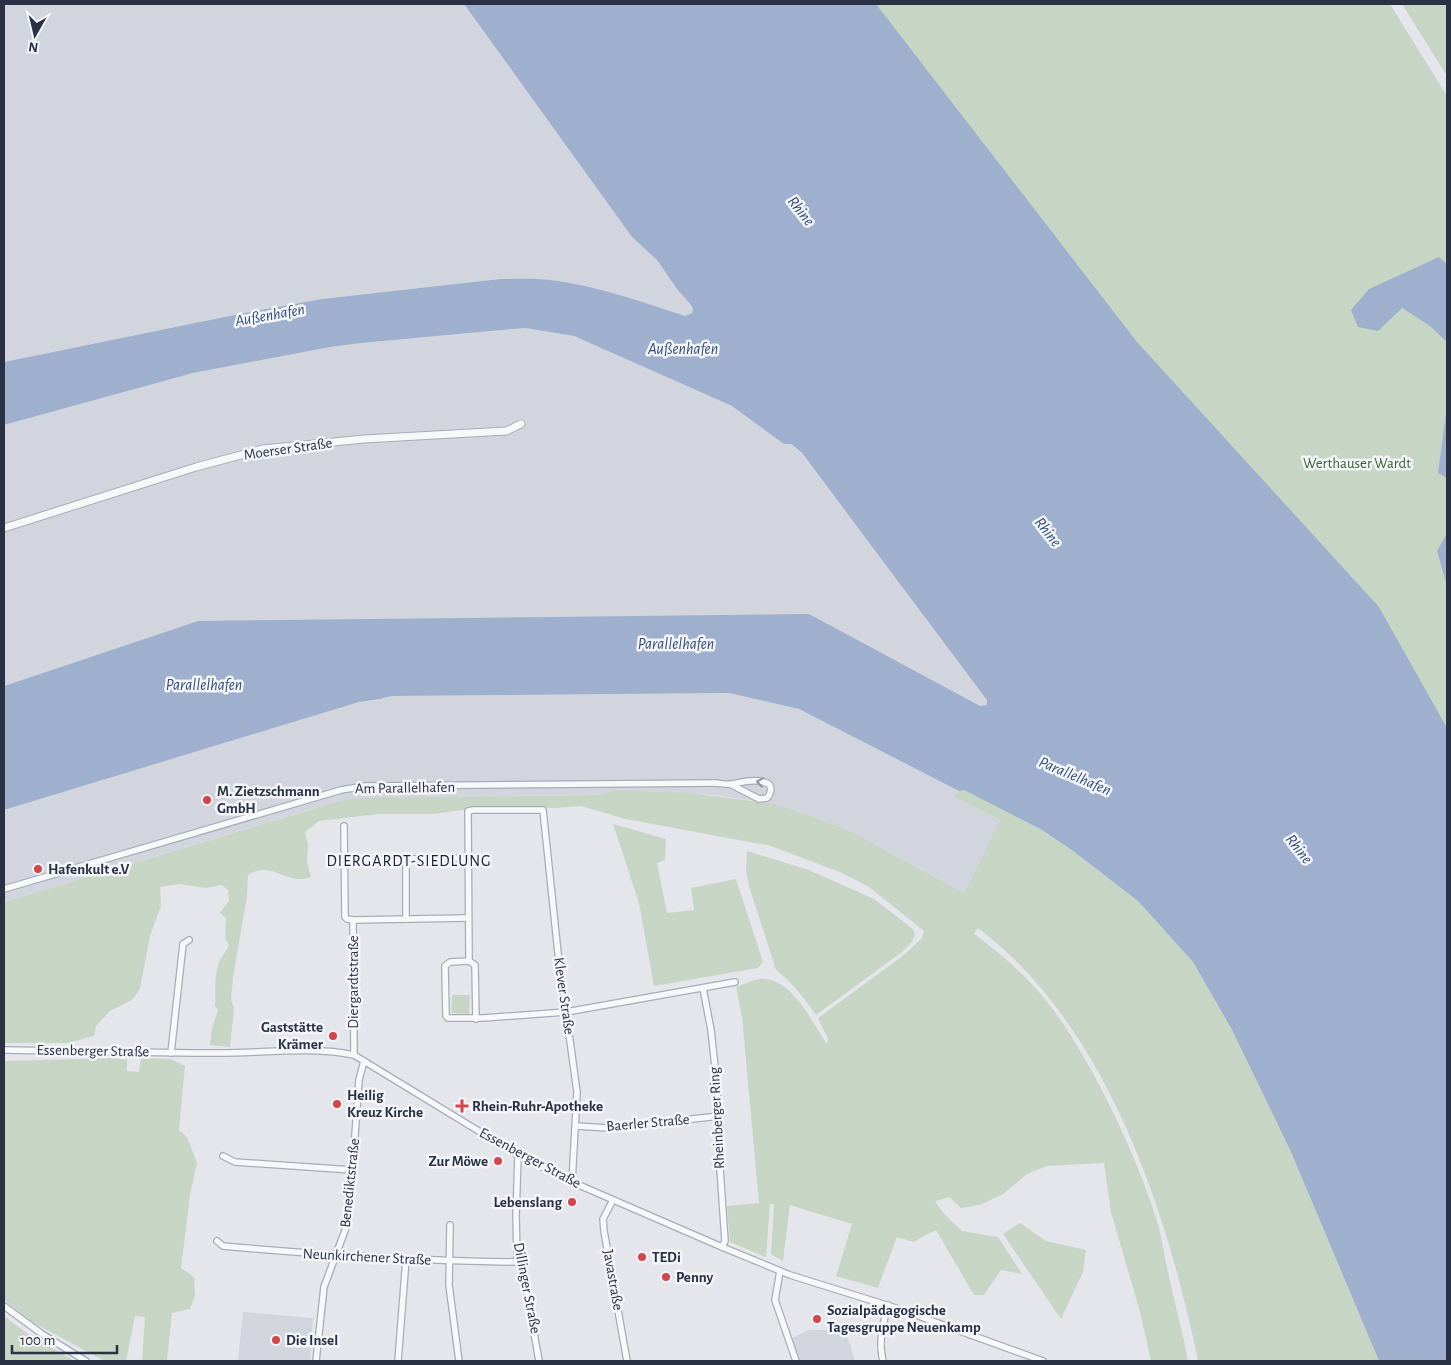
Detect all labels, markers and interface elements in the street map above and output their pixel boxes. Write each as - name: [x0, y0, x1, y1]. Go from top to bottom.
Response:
- north arrow: [10, 10, 60, 60]
- text: N: [28, 39, 39, 54]
- water label: Rhine: [785, 193, 817, 229]
- water label: Außenhafen: [233, 301, 306, 329]
- water label: Außenhafen: [647, 341, 718, 357]
- street label: Moerser Straße: [243, 435, 333, 463]
- park label: Werthauser Wardt: [1303, 456, 1411, 471]
- water label: Rhine: [1032, 514, 1064, 550]
- water label: Parallelhafen: [638, 636, 714, 652]
- water label: Parallelhafen: [166, 677, 242, 693]
- water label: Parallelhafen: [1037, 754, 1113, 798]
- one-way arrow: [755, 777, 763, 788]
- street label: Am Parallelhafen: [355, 780, 455, 796]
- place label: M. Zietzschmann GmbH: [217, 784, 320, 816]
- marker: M. Zietzschmann GmbH: [201, 794, 213, 806]
- water label: Rhine: [1283, 831, 1315, 867]
- district label: DIERGARDT-SIEDLUNG: [327, 853, 491, 869]
- place label: Hafenkult e.V: [48, 862, 130, 877]
- marker: Hafenkult e.V: [32, 863, 44, 875]
- street label: Diergardtstraße: [346, 935, 361, 1029]
- street label: Klever Straße: [551, 956, 577, 1036]
- place label: Gaststätte Krämer: [261, 1020, 324, 1052]
- marker: Gaststätte Krämer: [327, 1030, 339, 1042]
- street label: Essenberger Straße: [37, 1043, 150, 1059]
- street label: Rheinberger Ring: [707, 1066, 727, 1169]
- place label: Heilig Kreuz Kirche: [347, 1088, 423, 1120]
- marker: Heilig Kreuz Kirche: [331, 1098, 343, 1110]
- place label: Rhein-Ruhr-Apotheke: [472, 1099, 603, 1114]
- marker: Rhein-Ruhr-Apotheke: [456, 1100, 468, 1112]
- street label: Baerler Straße: [606, 1112, 690, 1134]
- street label: Essenberger Straße: [477, 1125, 583, 1191]
- street label: Benediktstraße: [338, 1138, 362, 1228]
- place label: Zur Möwe: [428, 1154, 488, 1169]
- marker: Zur Möwe: [492, 1155, 504, 1167]
- place label: Lebenslang: [493, 1195, 562, 1210]
- marker: Lebenslang: [566, 1196, 578, 1208]
- street label: Dillinger Straße: [511, 1241, 543, 1335]
- street label: Neunkirchener Straße: [302, 1246, 432, 1268]
- street label: Javastraße: [600, 1249, 626, 1312]
- place label: TEDi: [652, 1250, 681, 1265]
- marker: TEDi: [636, 1251, 648, 1263]
- place label: Penny: [676, 1270, 713, 1285]
- marker: Penny: [660, 1271, 672, 1283]
- place label: Sozialpädagogische Tagesgruppe Neuenkamp: [827, 1303, 981, 1335]
- marker: Sozialpädagogische Tagesgruppe Neuenkamp: [811, 1313, 823, 1325]
- scale bar: [12, 1322, 118, 1354]
- text: 100 m: [20, 1333, 55, 1348]
- place label: Die Insel: [286, 1333, 338, 1348]
- marker: Die Insel: [270, 1334, 282, 1346]

